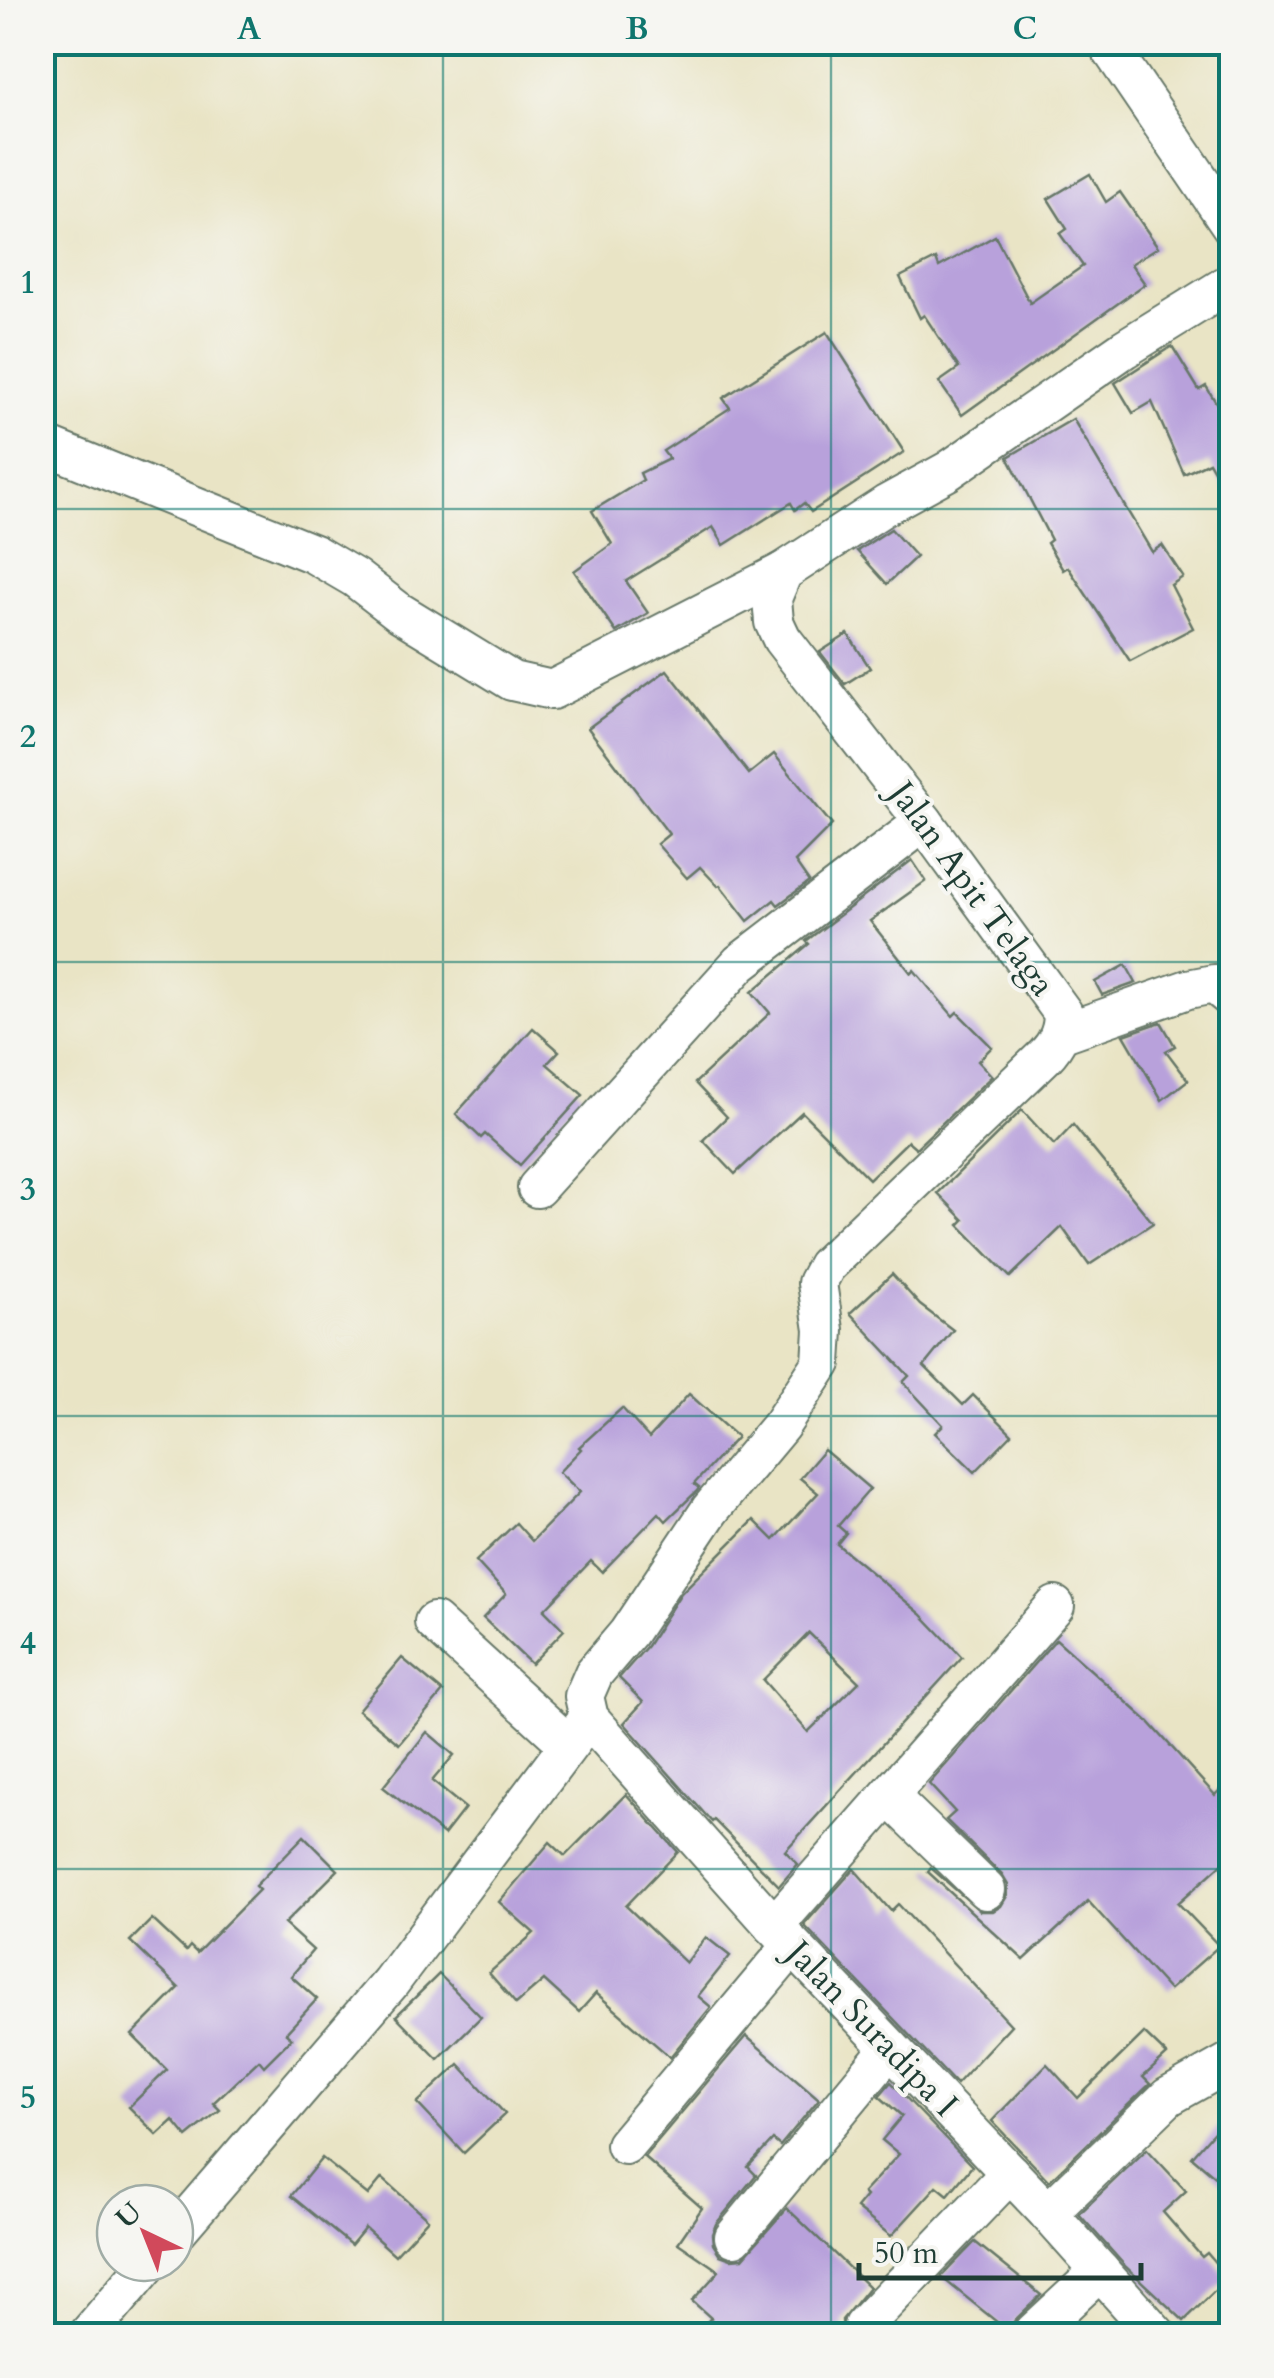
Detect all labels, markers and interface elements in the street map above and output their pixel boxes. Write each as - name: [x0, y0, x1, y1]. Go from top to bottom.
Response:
- text: A: [237, 7, 261, 51]
- text: B: [625, 7, 649, 51]
- text: C: [1013, 7, 1037, 51]
- text: 1: [20, 261, 36, 305]
- text: 2: [20, 715, 36, 759]
- street label: Jalan Apit Telaga: [875, 768, 1066, 1006]
- text: 3: [20, 1168, 36, 1212]
- text: 4: [20, 1622, 36, 1666]
- street label: Jalan Suradipa I: [772, 1927, 969, 2128]
- text: 5: [20, 2076, 36, 2120]
- north arrow: [95, 2183, 195, 2283]
- text: U: [107, 2194, 150, 2237]
- scale bar: [859, 2218, 1142, 2280]
- text: 50 m: [874, 2233, 939, 2274]

